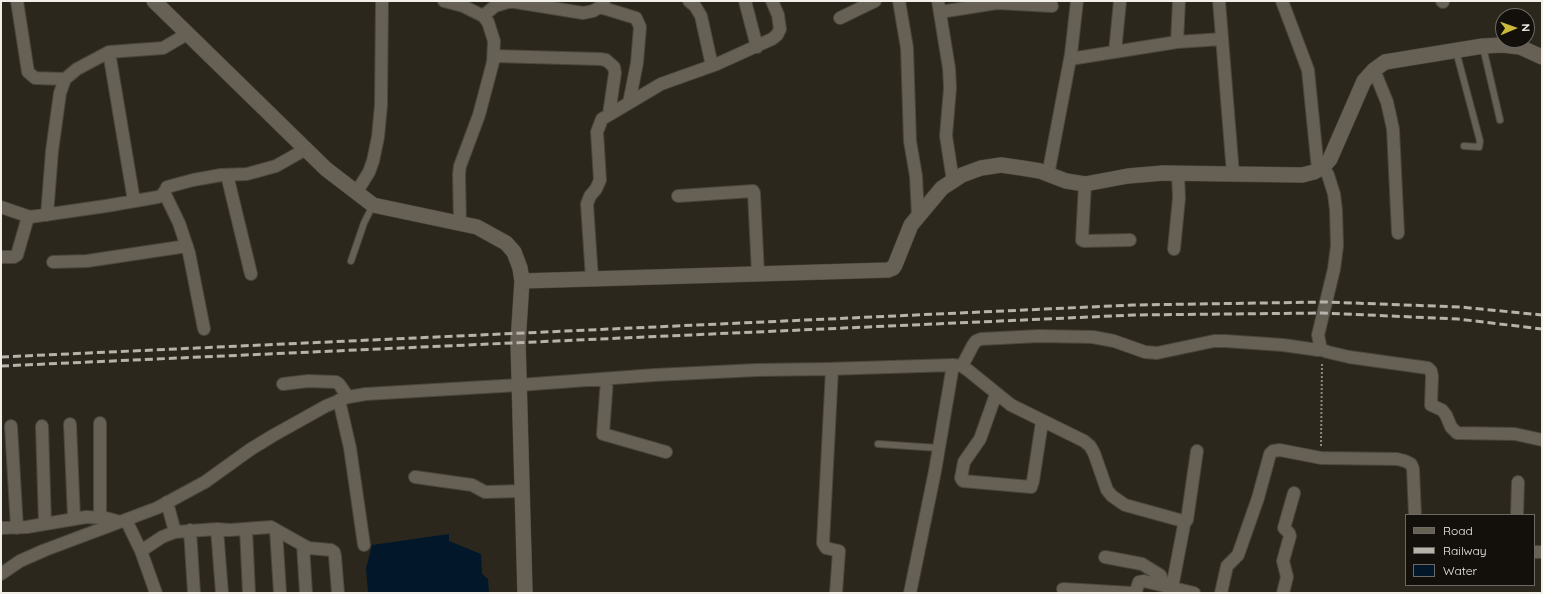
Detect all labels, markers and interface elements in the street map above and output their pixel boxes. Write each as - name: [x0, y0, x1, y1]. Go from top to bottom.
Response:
- north arrow: [1495, 8, 1535, 48]
- text: N: [1519, 23, 1533, 32]
- legend: [1405, 514, 1535, 586]
- text: Road: [1443, 523, 1473, 538]
- text: Railway: [1443, 543, 1487, 558]
- text: Water: [1443, 563, 1477, 578]

